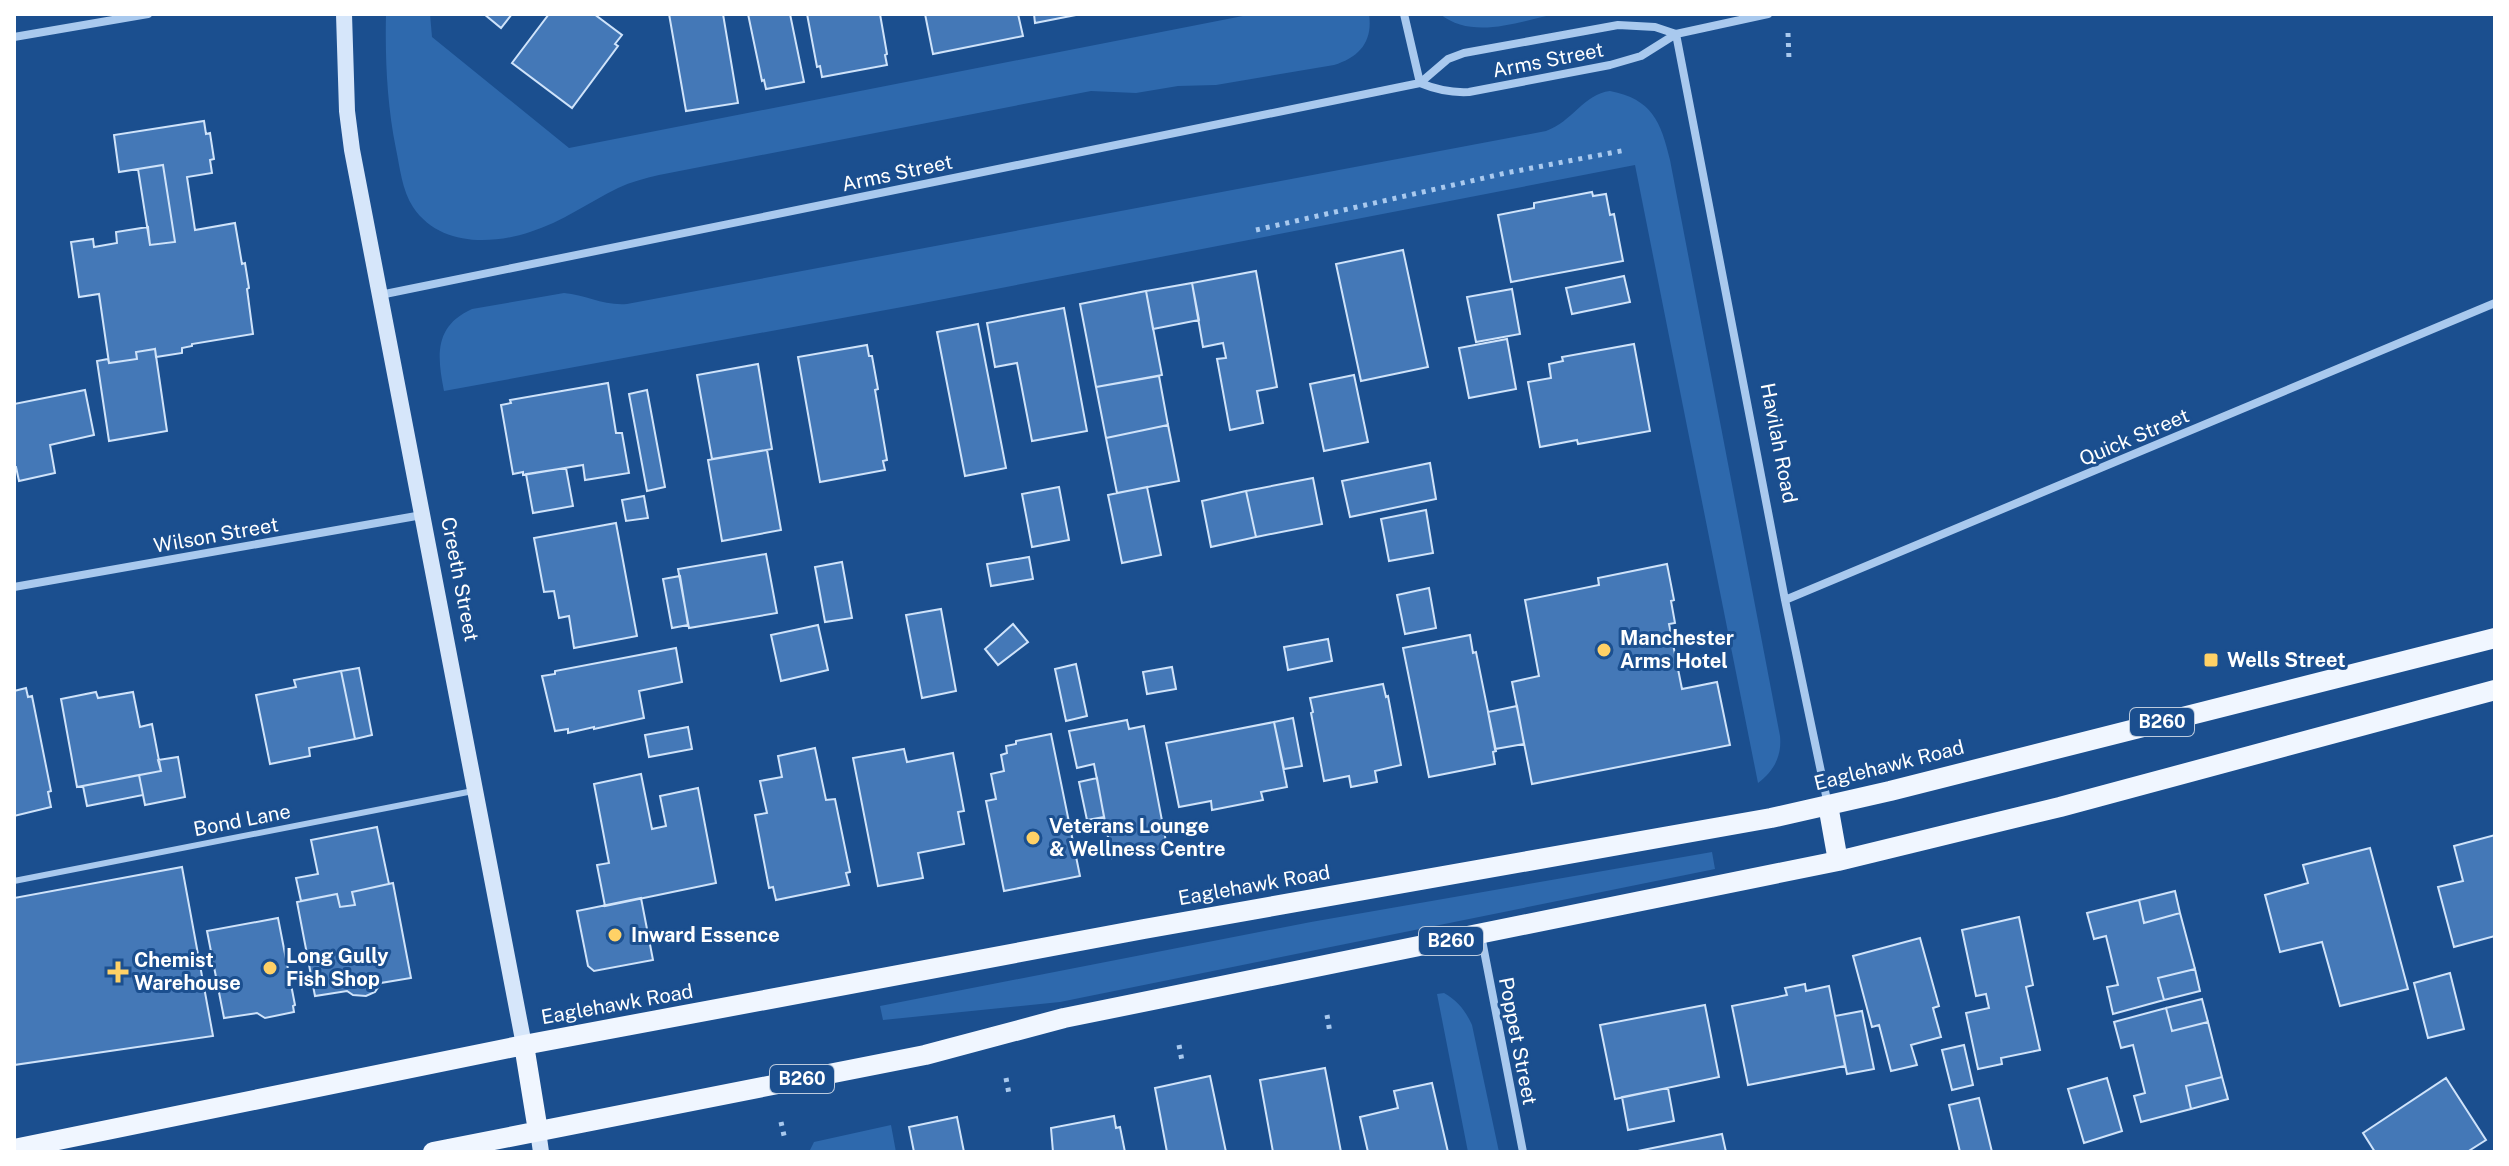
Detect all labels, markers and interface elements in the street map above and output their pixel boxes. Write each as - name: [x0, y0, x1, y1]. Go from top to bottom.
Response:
- street label: Arms Street: [1490, 37, 1606, 83]
- street label: Arms Street: [839, 150, 955, 196]
- street label: Havilah Road: [1756, 381, 1802, 505]
- street label: Quick Street: [2076, 403, 2192, 471]
- street label: Wilson Street: [152, 512, 280, 558]
- street label: Creeth Street: [436, 515, 484, 643]
- place label: Manchester Arms Hotel: [1620, 626, 1734, 673]
- marker: Manchester Arms Hotel: [1595, 641, 1613, 659]
- place label: Wells Street: [2227, 648, 2346, 672]
- marker: Wells Street: [2202, 651, 2220, 669]
- road number: B260: [2130, 708, 2194, 736]
- street label: Eaglehawk Road: [1811, 735, 1967, 795]
- street label: Bond Lane: [191, 799, 293, 841]
- place label: Veterans Lounge & Wellness Centre: [1049, 814, 1226, 861]
- marker: Veterans Lounge & Wellness Centre: [1024, 829, 1042, 847]
- street label: Eaglehawk Road: [1176, 860, 1332, 910]
- place label: Inward Essence: [631, 923, 780, 947]
- marker: Inward Essence: [606, 926, 624, 944]
- road number: B260: [1419, 927, 1483, 955]
- place label: Long Gully Fish Shop: [286, 944, 389, 991]
- place label: Chemist Warehouse: [134, 948, 241, 995]
- marker: Long Gully Fish Shop: [261, 959, 279, 977]
- marker: Chemist Warehouse: [109, 963, 127, 981]
- street label: Poppet Street: [1494, 975, 1542, 1107]
- street label: Eaglehawk Road: [539, 979, 695, 1029]
- road number: B260: [770, 1065, 834, 1093]

